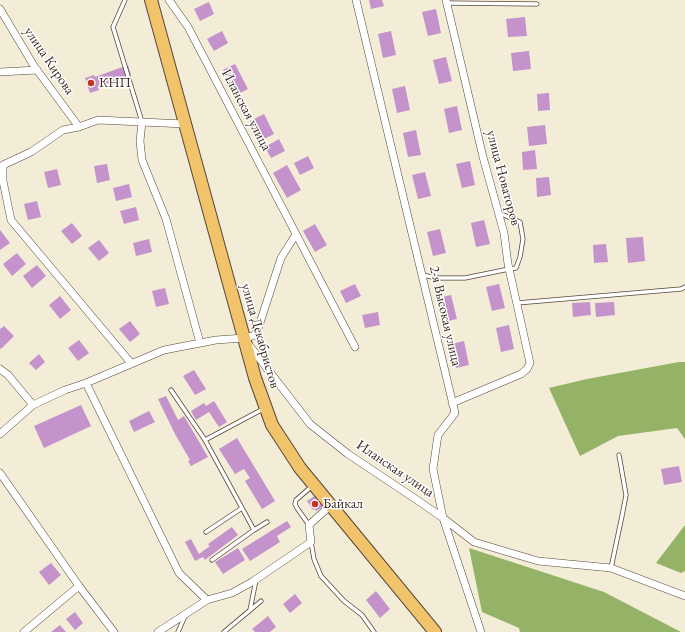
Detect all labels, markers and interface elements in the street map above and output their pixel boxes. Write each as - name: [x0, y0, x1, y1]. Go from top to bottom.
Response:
- street label: улица Кирова: [20, 24, 78, 98]
- street label: Иланская улица: [217, 66, 275, 154]
- place label: КНП: [99, 75, 131, 91]
- marker: КНП: [86, 78, 96, 88]
- street label: улица Новаторов: [482, 128, 524, 228]
- street label: 2-я Высокая улица: [425, 264, 465, 368]
- street label: улица Декабристов: [237, 282, 283, 390]
- street label: Иланская улица: [353, 437, 437, 501]
- place label: Байкал: [323, 496, 363, 512]
- marker: Байкал: [310, 499, 320, 509]

